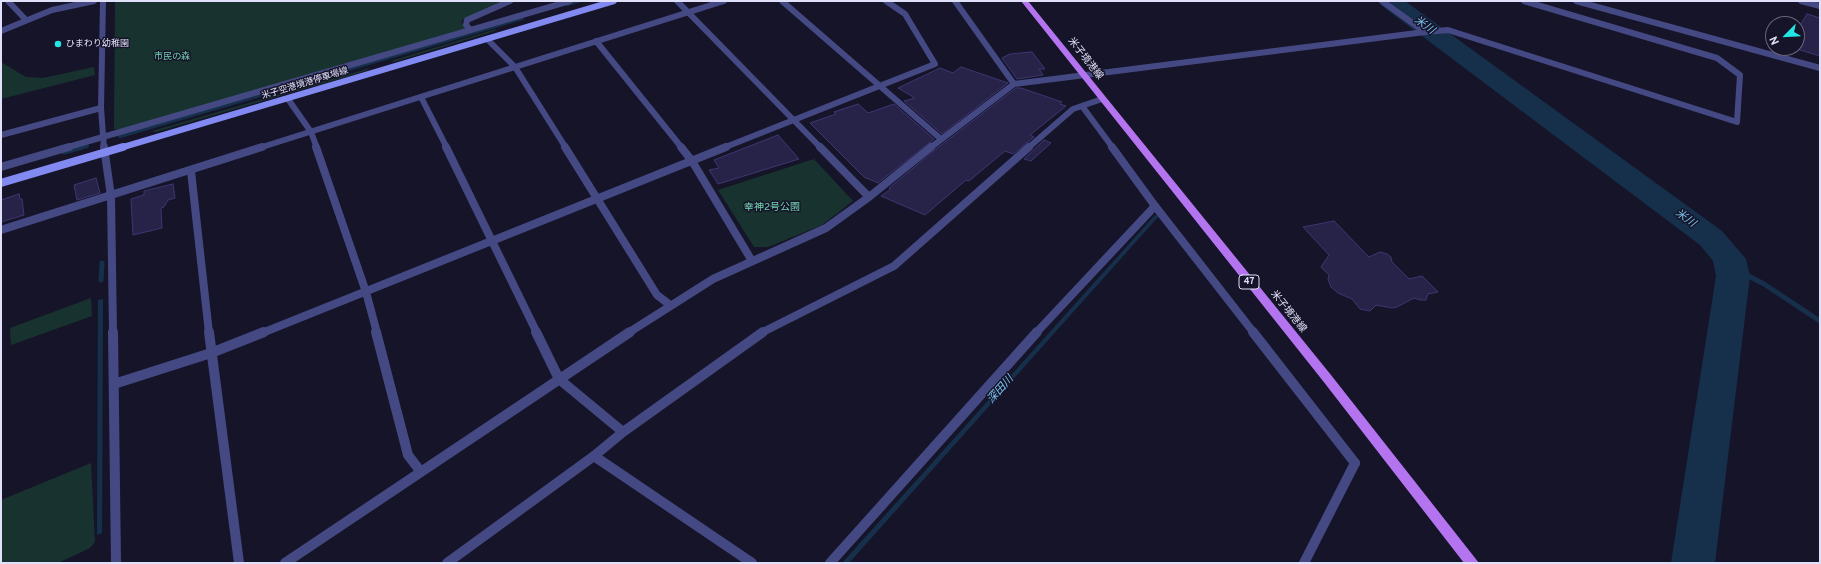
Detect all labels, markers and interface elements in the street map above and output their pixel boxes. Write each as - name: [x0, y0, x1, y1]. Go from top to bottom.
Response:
- water label: 米川: [1411, 14, 1437, 38]
- north arrow: [1765, 16, 1805, 56]
- text: N: [1767, 34, 1783, 47]
- street label: 米子境港線: [1065, 36, 1105, 82]
- marker: ひまわり幼稚園: [53, 39, 63, 49]
- place label: ひまわり幼稚園: [66, 39, 129, 49]
- park label: 市民の森: [154, 52, 190, 62]
- street label: 米子空港境港停車場線: [260, 66, 350, 102]
- park label: 幸神2号公園: [744, 202, 800, 214]
- water label: 米川: [1672, 207, 1698, 231]
- road number: 47: [1239, 275, 1259, 289]
- street label: 米子境港線: [1268, 289, 1308, 335]
- water label: 深田川: [985, 373, 1017, 407]

